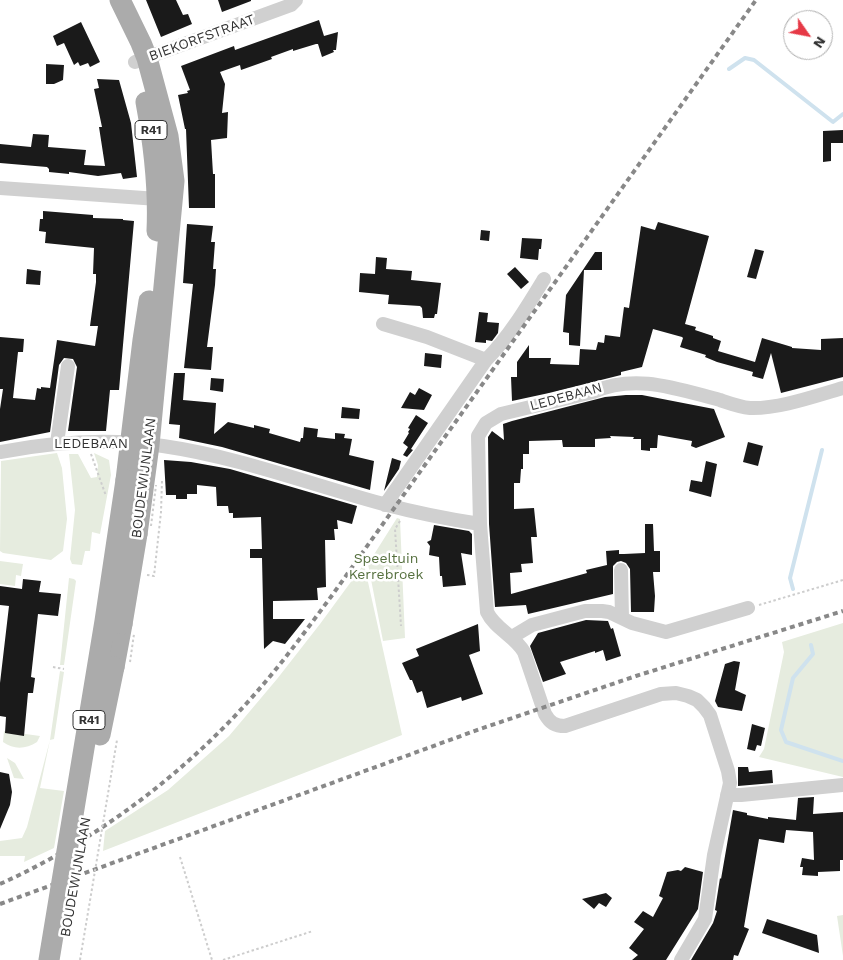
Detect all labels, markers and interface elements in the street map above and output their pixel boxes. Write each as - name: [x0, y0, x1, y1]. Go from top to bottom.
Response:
- north arrow: [783, 10, 833, 60]
- street label: BIEKORFSTRAAT: [147, 11, 257, 65]
- text: N: [810, 34, 829, 51]
- road number: R41: [135, 120, 167, 140]
- street label: LEDEBAAN: [528, 379, 604, 415]
- street label: BOUDEWIJNLAAN: [128, 417, 160, 539]
- street label: LEDEBAAN: [54, 436, 128, 452]
- park label: Speeltuin Kerrebroek: [349, 551, 423, 584]
- road number: R41: [73, 710, 105, 730]
- street label: BOUDEWIJNLAAN: [57, 816, 95, 938]

